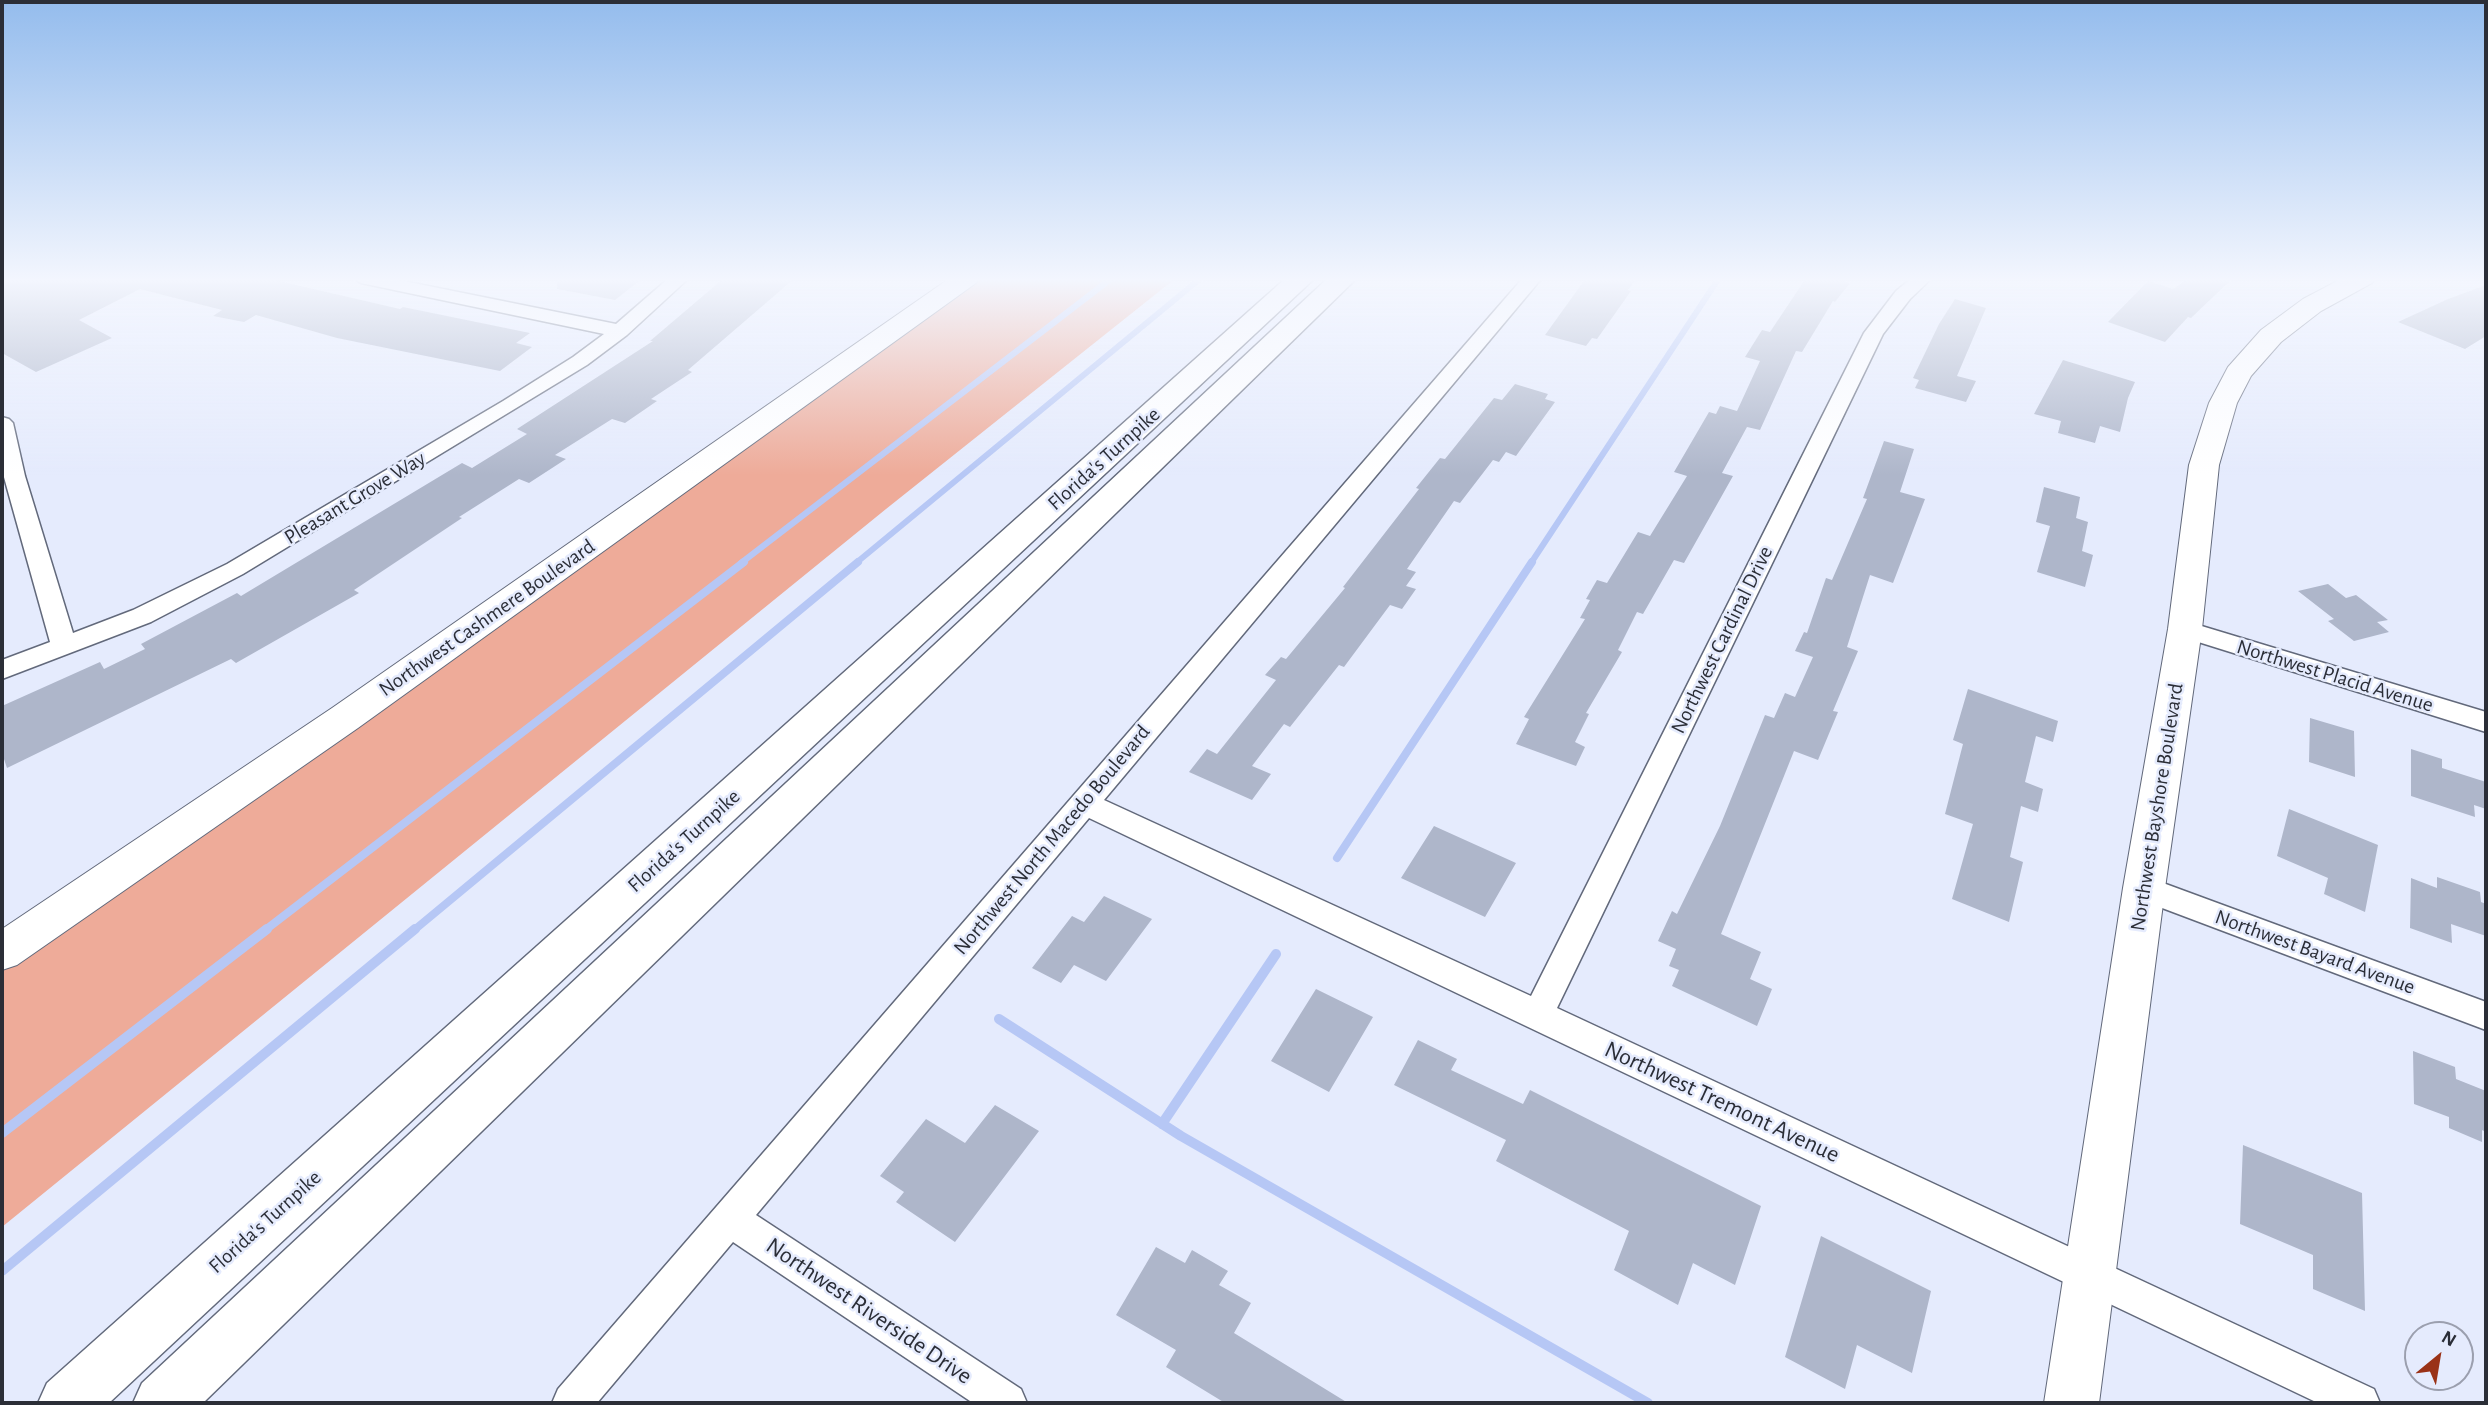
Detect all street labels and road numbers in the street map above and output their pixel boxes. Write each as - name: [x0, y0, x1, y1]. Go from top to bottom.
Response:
- street label: Florida's Turnpike: [1043, 402, 1165, 516]
- street label: Pleasant Grove Way: [280, 446, 430, 550]
- street label: Northwest Cashmere Boulevard: [374, 534, 600, 702]
- street label: Northwest Cardinal Drive: [1666, 542, 1778, 738]
- street label: Northwest Placid Avenue: [2234, 634, 2436, 718]
- street label: Northwest Bayshore Boulevard: [2125, 681, 2189, 933]
- street label: Northwest North Macedo Boulevard: [948, 720, 1156, 960]
- street label: Florida's Turnpike: [623, 784, 745, 898]
- street label: Northwest Bayard Avenue: [2212, 904, 2418, 1000]
- street label: Northwest Tremont Avenue: [1600, 1035, 1844, 1169]
- street label: Florida's Turnpike: [204, 1165, 326, 1279]
- street label: Northwest Riverside Drive: [761, 1231, 977, 1391]

